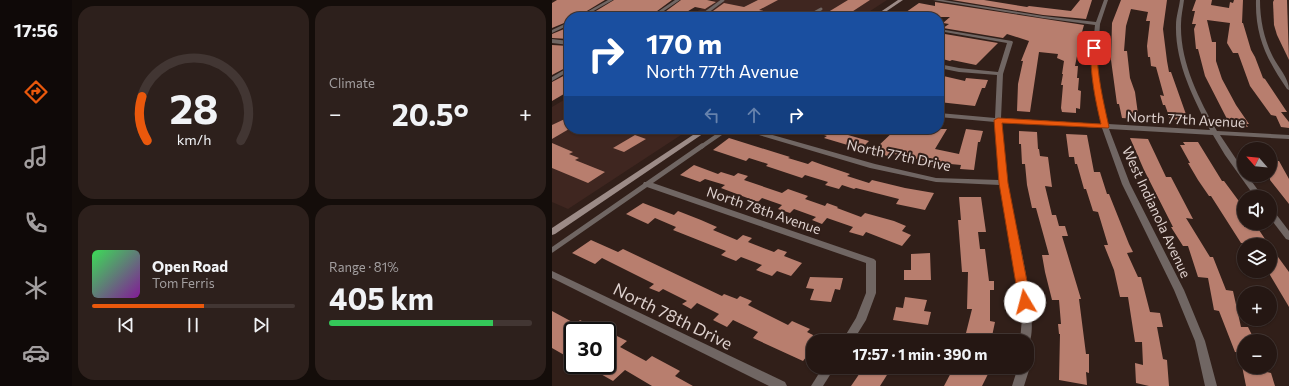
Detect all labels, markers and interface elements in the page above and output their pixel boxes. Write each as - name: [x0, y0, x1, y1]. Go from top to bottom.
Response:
- text: 17:56: [14, 19, 58, 41]
- text: 170 m: [646, 26, 722, 60]
- icon: right: [580, 28, 632, 80]
- pin: [1077, 31, 1111, 65]
- icon: arrive: [1083, 37, 1105, 59]
- text: North 77th Avenue: [646, 60, 799, 82]
- text: Climate: [329, 75, 375, 91]
- icon: directions: [22, 78, 50, 106]
- text: 28: [169, 81, 218, 132]
- text: 20.5°: [392, 95, 469, 132]
- text: −: [329, 100, 342, 127]
- text: +: [519, 100, 532, 127]
- icon: left: [701, 104, 723, 126]
- icon: ahead: [743, 104, 765, 126]
- icon: right: [785, 104, 807, 126]
- street label: North 77th Avenue: [1126, 107, 1246, 131]
- text: km/h: [176, 129, 211, 147]
- street label: North 77th Drive: [845, 136, 953, 174]
- north arrow: [1237, 142, 1277, 182]
- map controls: [1237, 142, 1277, 374]
- icon: music: [22, 143, 50, 171]
- street label: West Indianola Avenue: [1119, 144, 1195, 280]
- street label: North 78th Avenue: [705, 182, 823, 238]
- button: sound: [1237, 190, 1277, 230]
- icon: phone: [22, 209, 50, 237]
- button: layers: [1237, 238, 1277, 278]
- text: Open Road: [152, 257, 228, 275]
- text: Range · 81%: [329, 259, 399, 275]
- icon: climate: [22, 274, 50, 302]
- text: Tom Ferris: [152, 275, 215, 291]
- street label: North 78th Drive: [610, 278, 736, 354]
- text: 405 km: [329, 279, 434, 316]
- position arrow: [1004, 281, 1046, 323]
- button: +: [1237, 286, 1277, 326]
- icon: previous: [115, 314, 137, 336]
- icon: pause: [182, 314, 204, 336]
- icon: next: [250, 314, 272, 336]
- speed limit sign: 30: [564, 322, 616, 374]
- button: −: [1237, 334, 1277, 374]
- icon: car: [22, 339, 50, 367]
- text: 17:57 · 1 min · 390 m: [853, 345, 987, 363]

